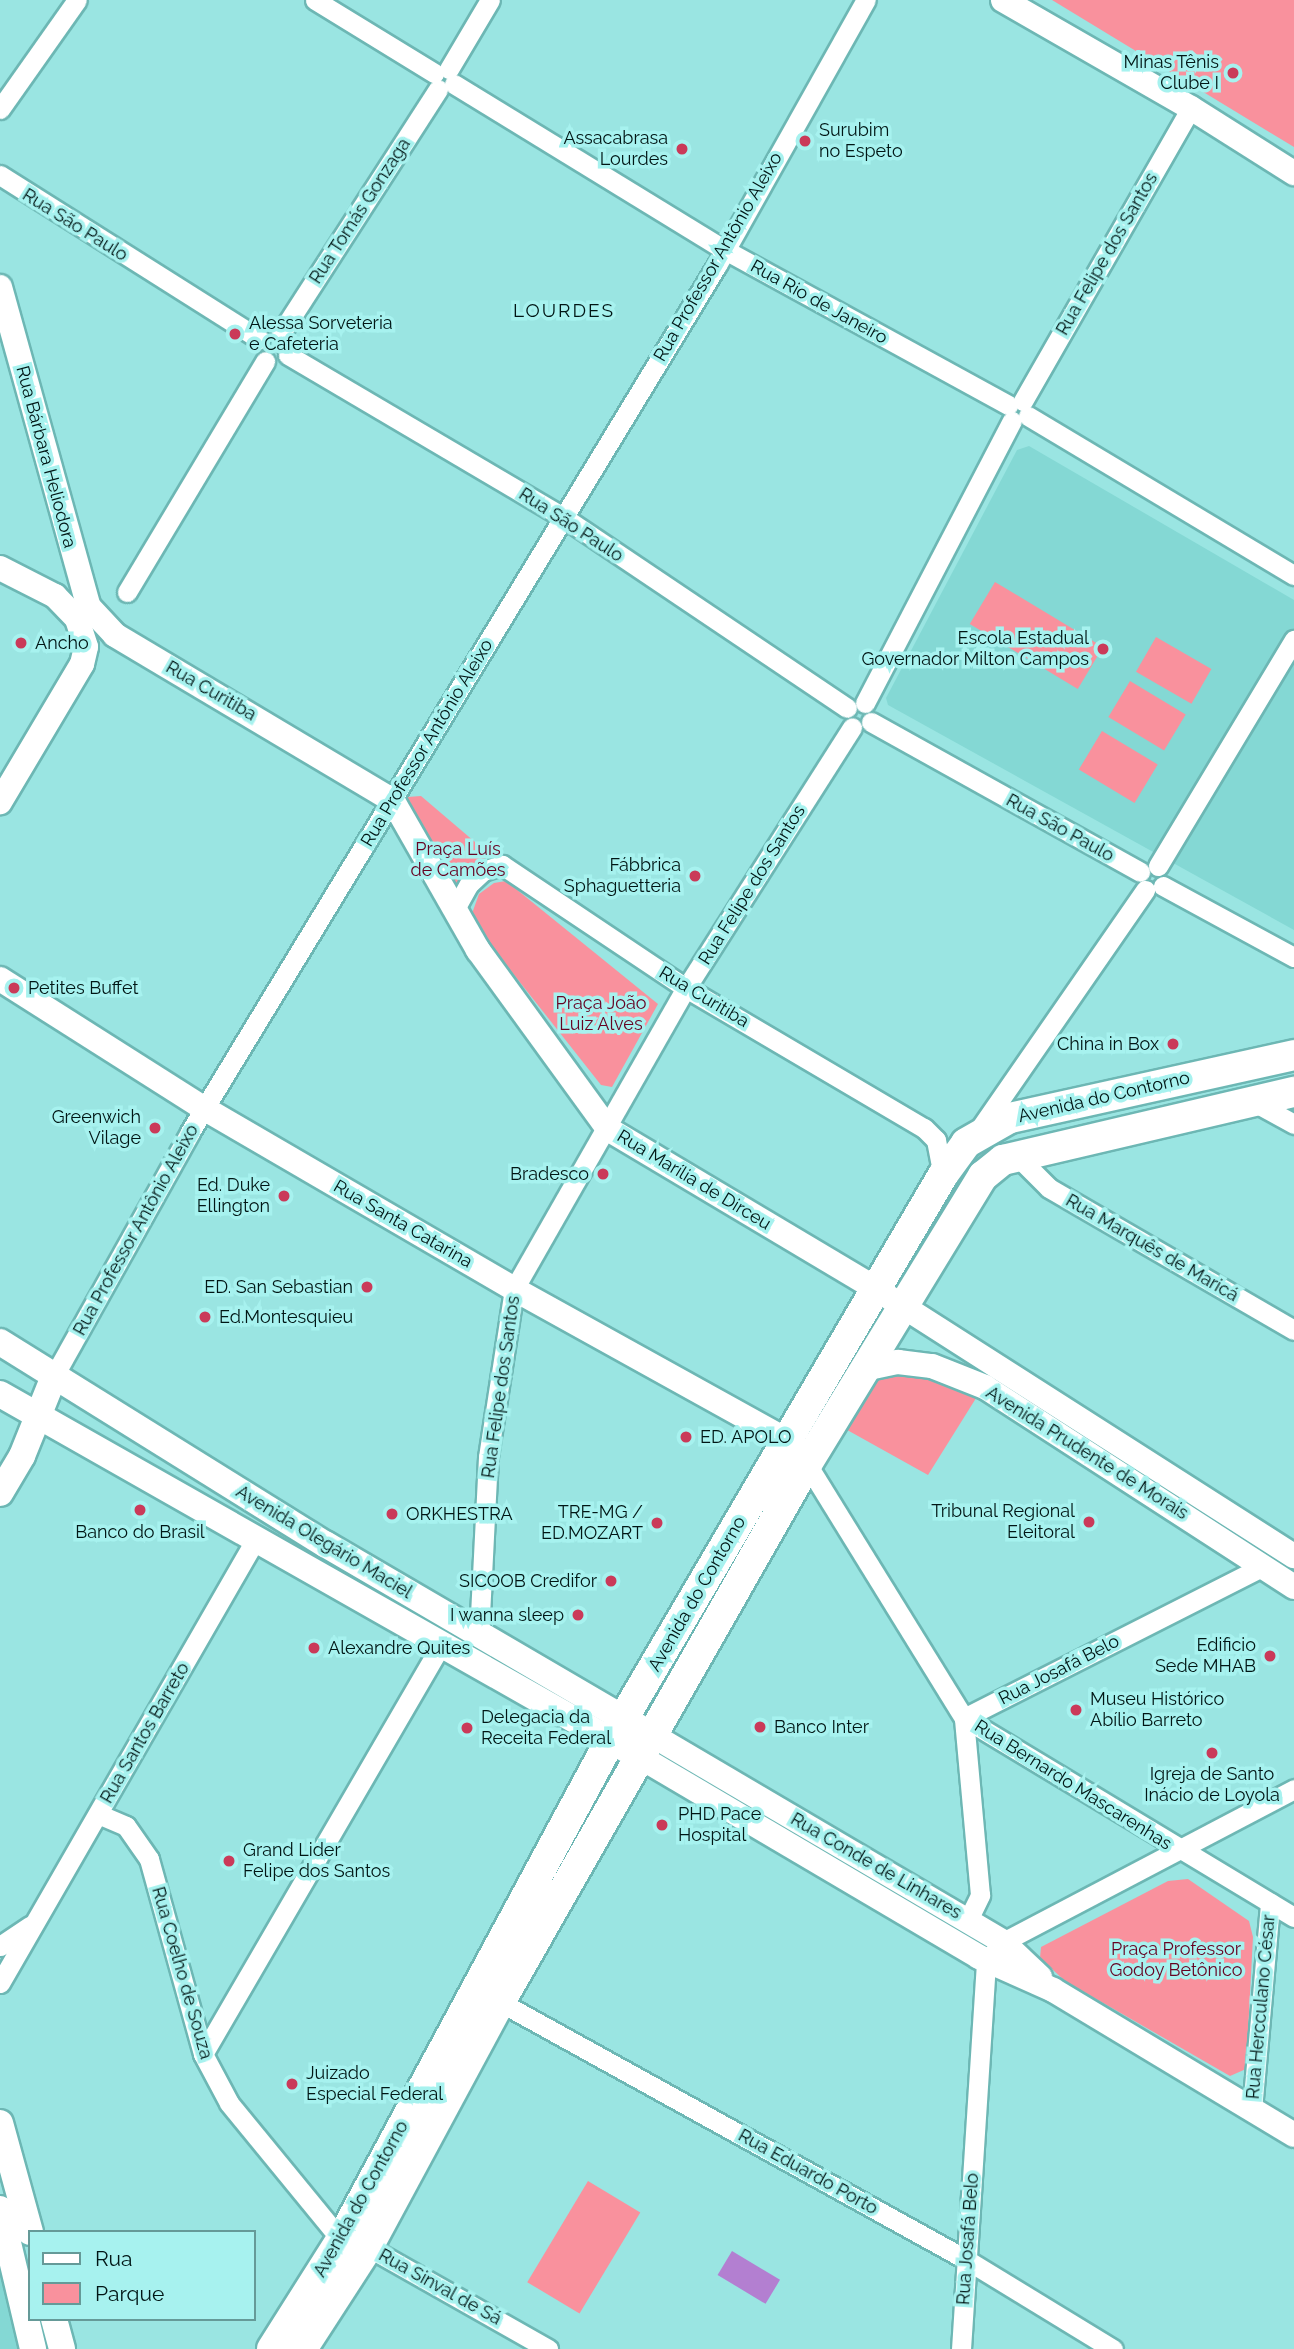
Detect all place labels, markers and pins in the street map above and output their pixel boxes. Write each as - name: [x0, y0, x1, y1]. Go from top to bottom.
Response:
- place label: Minas Tênis Clube I: [1123, 52, 1219, 94]
- marker: Minas Tênis Clube I: [1225, 65, 1241, 81]
- place label: Surubim no Espeto: [819, 120, 903, 162]
- place label: Assacabrasa Lourdes: [563, 128, 668, 170]
- marker: Surubim no Espeto: [797, 133, 813, 149]
- marker: Assacabrasa Lourdes: [674, 141, 690, 157]
- place label: Alessa Sorveteria e Cafeteria: [249, 313, 393, 356]
- marker: Alessa Sorveteria e Cafeteria: [227, 326, 243, 342]
- place label: Escola Estadual Governador Milton Campos: [861, 628, 1089, 670]
- place label: Ancho: [35, 632, 89, 654]
- marker: Ancho: [13, 635, 29, 651]
- marker: Escola Estadual Governador Milton Campos: [1095, 641, 1111, 657]
- place label: Fábbrica Sphaguetteria: [564, 855, 681, 898]
- marker: Fábbrica Sphaguetteria: [687, 868, 703, 884]
- place label: Petites Buffet: [28, 977, 139, 999]
- marker: Petites Buffet: [6, 980, 22, 996]
- place label: China in Box: [1057, 1033, 1159, 1055]
- marker: China in Box: [1165, 1036, 1181, 1052]
- place label: Greenwich Vilage: [52, 1107, 141, 1150]
- marker: Greenwich Vilage: [147, 1120, 163, 1136]
- place label: Bradesco: [510, 1163, 589, 1185]
- marker: Bradesco: [595, 1166, 611, 1182]
- place label: Ed. Duke Ellington: [197, 1175, 270, 1218]
- marker: Ed. Duke Ellington: [276, 1188, 292, 1204]
- place label: ED. San Sebastian: [204, 1276, 353, 1298]
- marker: ED. San Sebastian: [359, 1279, 375, 1295]
- place label: Ed.Montesquieu: [219, 1306, 353, 1328]
- marker: Ed.Montesquieu: [197, 1309, 213, 1325]
- place label: ED. APOLO: [700, 1426, 792, 1448]
- marker: ED. APOLO: [678, 1429, 694, 1445]
- place label: Tribunal Regional Eleitoral: [931, 1501, 1075, 1544]
- marker: Banco do Brasil: [132, 1502, 148, 1518]
- place label: TRE-MG / ED.MOZART: [541, 1502, 643, 1544]
- place label: ORKHESTRA: [406, 1503, 513, 1525]
- marker: ORKHESTRA: [384, 1506, 400, 1522]
- marker: Tribunal Regional Eleitoral: [1081, 1514, 1097, 1530]
- marker: TRE-MG / ED.MOZART: [649, 1515, 665, 1531]
- place label: Banco do Brasil: [75, 1521, 205, 1543]
- place label: SICOOB Credifor: [459, 1570, 597, 1592]
- marker: SICOOB Credifor: [603, 1573, 619, 1589]
- place label: I wanna sleep: [450, 1604, 564, 1626]
- marker: I wanna sleep: [570, 1607, 586, 1623]
- place label: Edificio Sede MHAB: [1155, 1635, 1256, 1678]
- place label: Alexandre Quites: [328, 1637, 470, 1659]
- marker: Alexandre Quites: [306, 1640, 322, 1656]
- marker: Edificio Sede MHAB: [1262, 1648, 1278, 1664]
- place label: Museu Histórico Abílio Barreto: [1090, 1689, 1224, 1732]
- marker: Museu Histórico Abílio Barreto: [1068, 1702, 1084, 1718]
- place label: Delegacia da Receita Federal: [481, 1707, 611, 1750]
- place label: Banco Inter: [774, 1716, 869, 1738]
- marker: Banco Inter: [752, 1719, 768, 1735]
- marker: Delegacia da Receita Federal: [459, 1720, 475, 1736]
- marker: Igreja de Santo Inácio de Loyola: [1204, 1745, 1220, 1761]
- place label: Igreja de Santo Inácio de Loyola: [1144, 1764, 1280, 1806]
- place label: PHD Pace Hospital: [678, 1804, 761, 1846]
- marker: PHD Pace Hospital: [652, 1815, 672, 1835]
- place label: Grand Lider Felipe dos Santos: [243, 1840, 390, 1882]
- marker: Grand Lider Felipe dos Santos: [221, 1853, 237, 1869]
- place label: Juizado Especial Federal: [306, 2063, 444, 2106]
- marker: Juizado Especial Federal: [284, 2076, 300, 2092]

